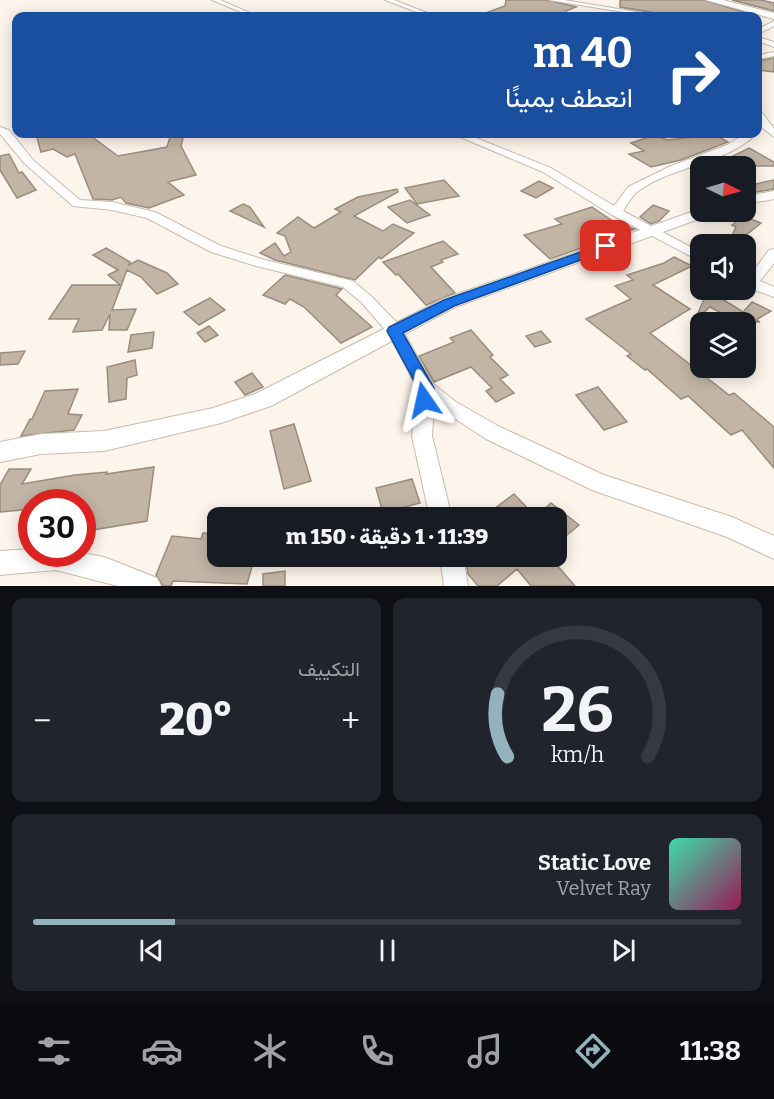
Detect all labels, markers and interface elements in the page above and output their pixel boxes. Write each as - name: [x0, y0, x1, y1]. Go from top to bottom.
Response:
- text: 40 m: [533, 28, 633, 78]
- icon: right: [654, 36, 732, 114]
- text: انعطف يمينًا: [505, 82, 633, 114]
- north arrow: [690, 156, 756, 222]
- map controls: [690, 156, 756, 378]
- pin: [580, 220, 631, 271]
- icon: arrive: [589, 229, 622, 262]
- button: sound: [690, 234, 756, 300]
- button: layers: [690, 312, 756, 378]
- position arrow: [392, 368, 456, 432]
- speed limit sign: 30: [18, 489, 96, 567]
- text: 11:39 · 1 دقيقة · 150 m: [286, 523, 488, 550]
- text: التكييف: [298, 657, 360, 681]
- text: 26: [541, 673, 613, 748]
- text: 20°: [159, 693, 233, 747]
- text: −: [33, 701, 51, 741]
- text: +: [341, 701, 360, 741]
- text: km/h: [551, 742, 604, 768]
- text: Static Love: [538, 849, 651, 876]
- text: Velvet Ray: [556, 876, 651, 900]
- icon: previous: [135, 934, 168, 967]
- icon: pause: [371, 934, 404, 967]
- icon: next: [607, 934, 640, 967]
- icon: filters: [33, 1030, 75, 1072]
- icon: car: [141, 1030, 183, 1072]
- icon: climate: [249, 1030, 291, 1072]
- icon: phone: [356, 1030, 398, 1072]
- icon: music: [464, 1030, 506, 1072]
- icon: directions: [572, 1030, 614, 1072]
- text: 11:38: [680, 1035, 741, 1067]

